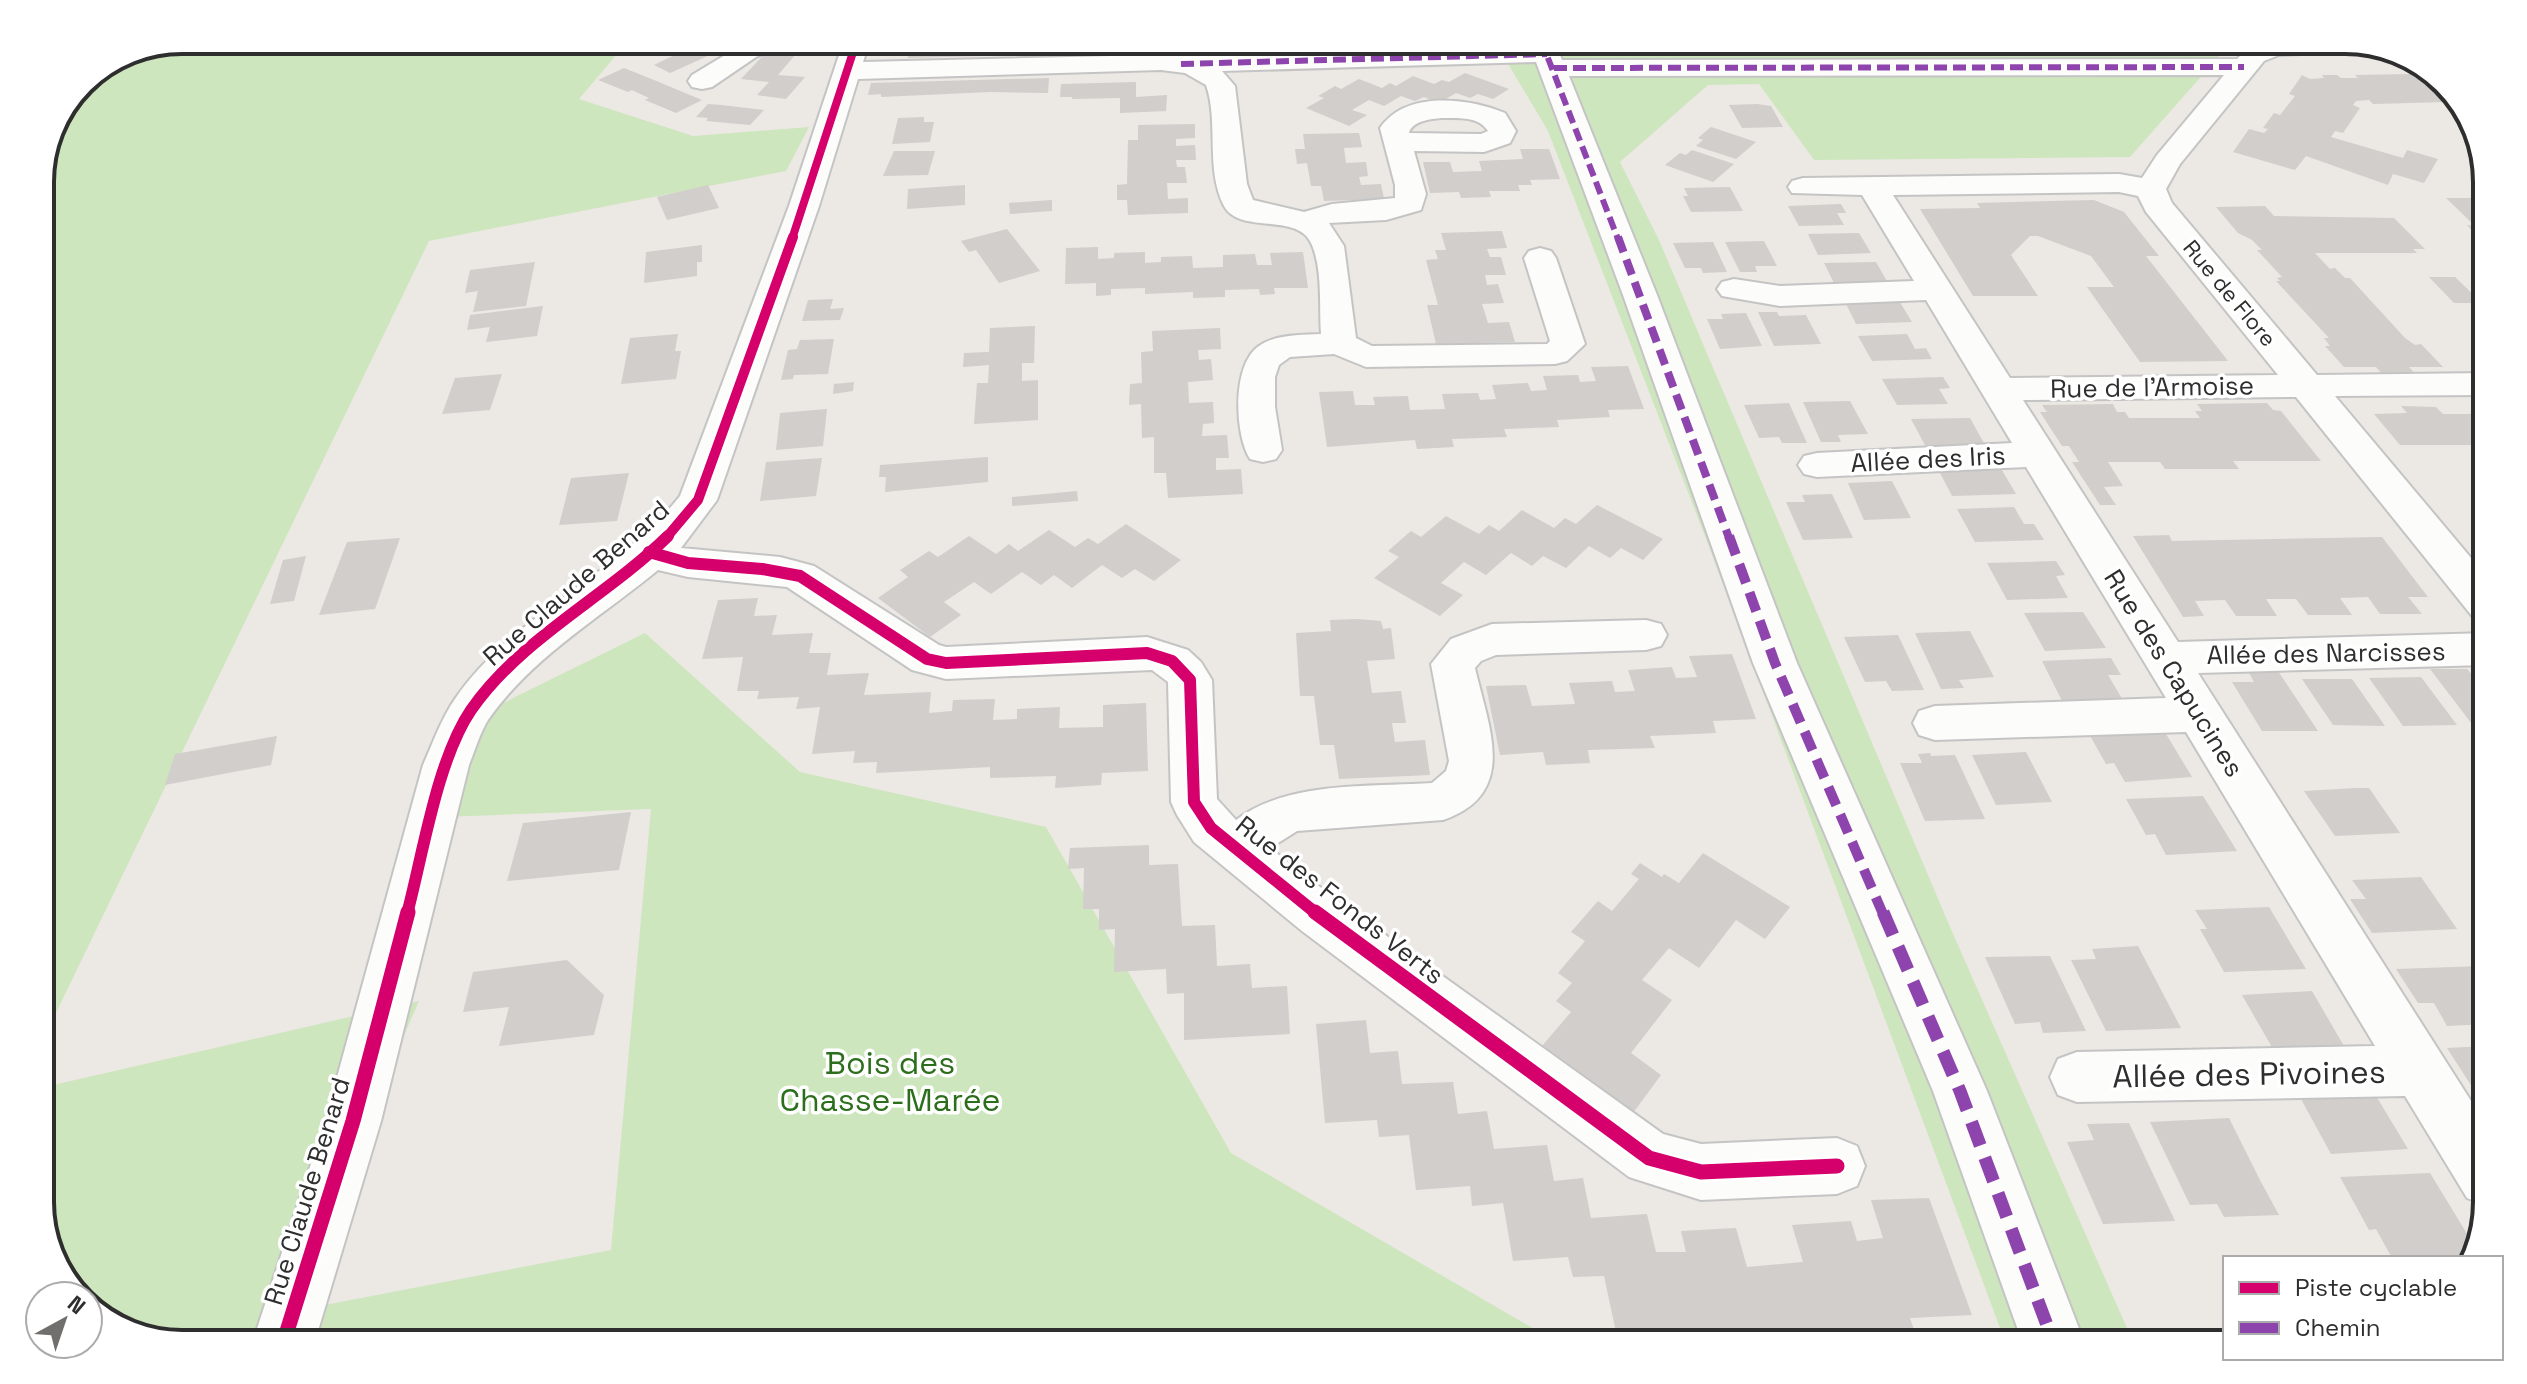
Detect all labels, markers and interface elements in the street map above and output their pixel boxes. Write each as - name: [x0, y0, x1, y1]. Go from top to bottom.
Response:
- street label: Rue de Flore: [2177, 234, 2283, 352]
- street label: Rue de l’Armoise: [2050, 368, 2254, 406]
- street label: Allée des Iris: [1850, 438, 2006, 480]
- street label: Rue Claude Benard: [476, 493, 676, 673]
- street label: Rue des Capucines: [2096, 563, 2252, 783]
- street label: Allée des Narcisses: [2206, 634, 2446, 672]
- street label: Rue des Fonds Verts: [1229, 808, 1451, 992]
- park label: Bois des Chasse-Marée: [779, 1043, 1001, 1120]
- street label: Allée des Pivoines: [2112, 1052, 2386, 1096]
- street label: Rue Claude Benard: [256, 1073, 358, 1309]
- legend: [2223, 1256, 2503, 1360]
- text: Piste cyclable: [2295, 1272, 2457, 1303]
- north arrow: [24, 1280, 104, 1360]
- text: N: [62, 1289, 92, 1320]
- text: Chemin: [2295, 1312, 2381, 1343]

